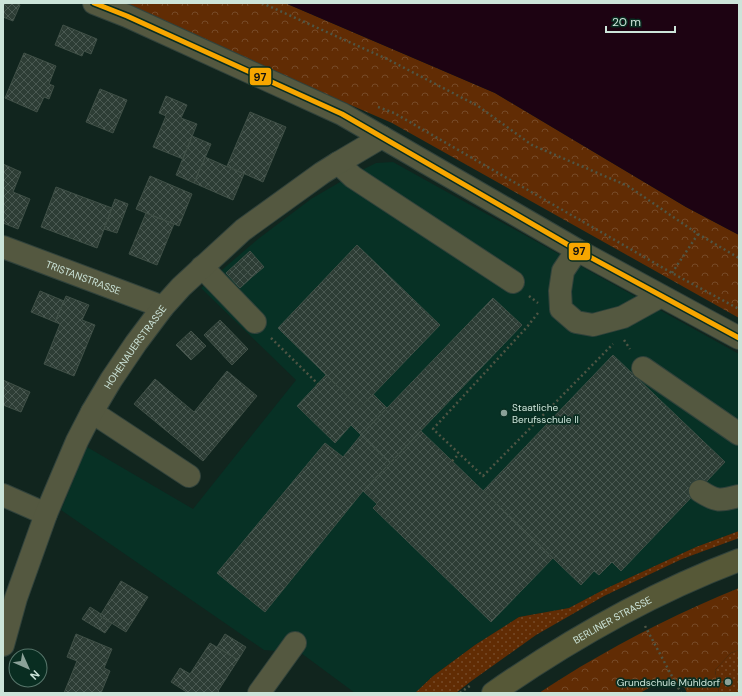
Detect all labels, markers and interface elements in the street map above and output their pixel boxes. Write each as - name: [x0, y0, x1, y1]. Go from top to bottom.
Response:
- scale bar: [606, 8, 675, 34]
- text: 20 m: [612, 14, 641, 30]
- line badge: 97: [249, 67, 272, 86]
- text: 97: [254, 70, 266, 84]
- line badge: 97: [568, 242, 591, 261]
- text: 97: [573, 244, 585, 258]
- street label: TRISTANSTRASSE: [44, 257, 123, 297]
- street label: HOHENAUERSTRASSE: [101, 302, 169, 391]
- place label: Staatliche Berufsschule II: [512, 401, 579, 426]
- marker: Staatliche Berufsschule II: [499, 408, 509, 418]
- street label: BERLINER STRASSE: [570, 593, 654, 646]
- north arrow: [8, 648, 48, 688]
- text: N: [27, 667, 43, 683]
- place label: Grundschule Mühldorf: [617, 676, 721, 689]
- marker: Grundschule Mühldorf: [723, 677, 733, 687]

